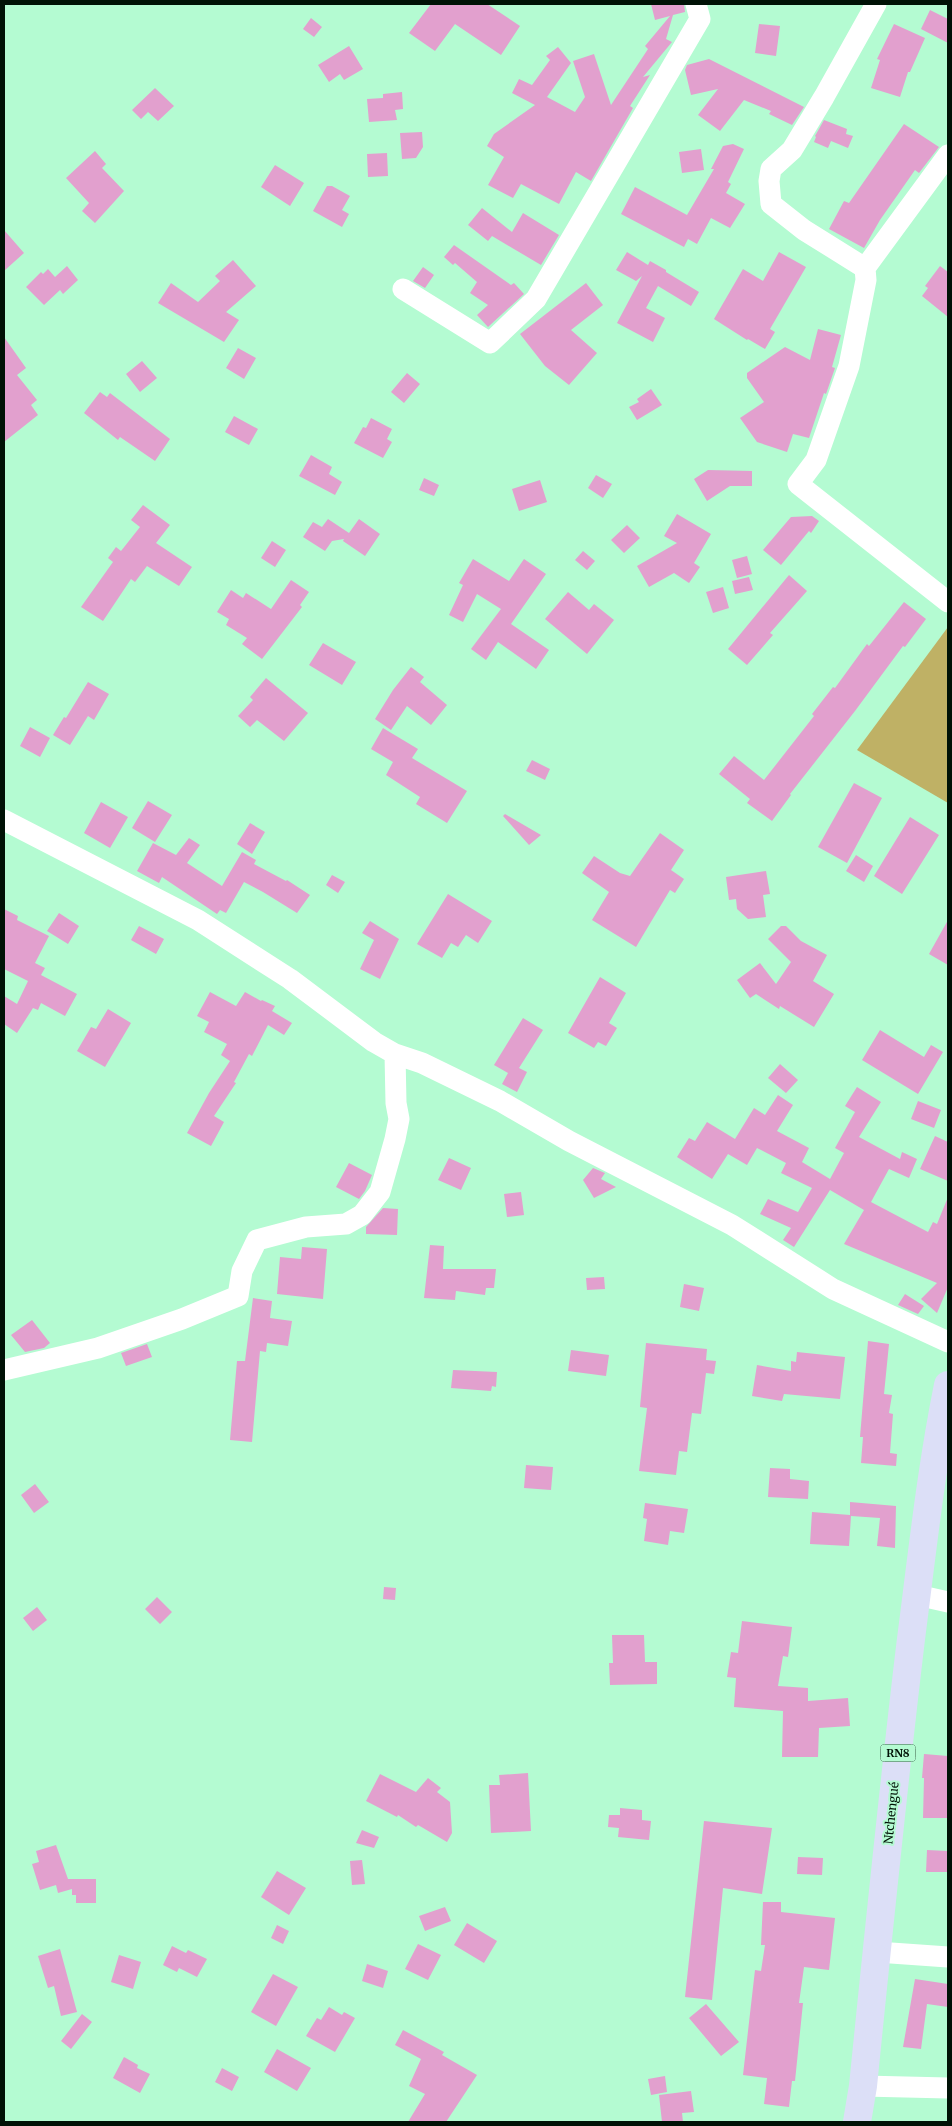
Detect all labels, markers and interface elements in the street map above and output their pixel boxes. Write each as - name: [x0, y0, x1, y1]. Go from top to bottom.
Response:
- road number: RN8: [880, 1745, 916, 1762]
- street label: Ntchengué: [880, 1781, 902, 1845]

